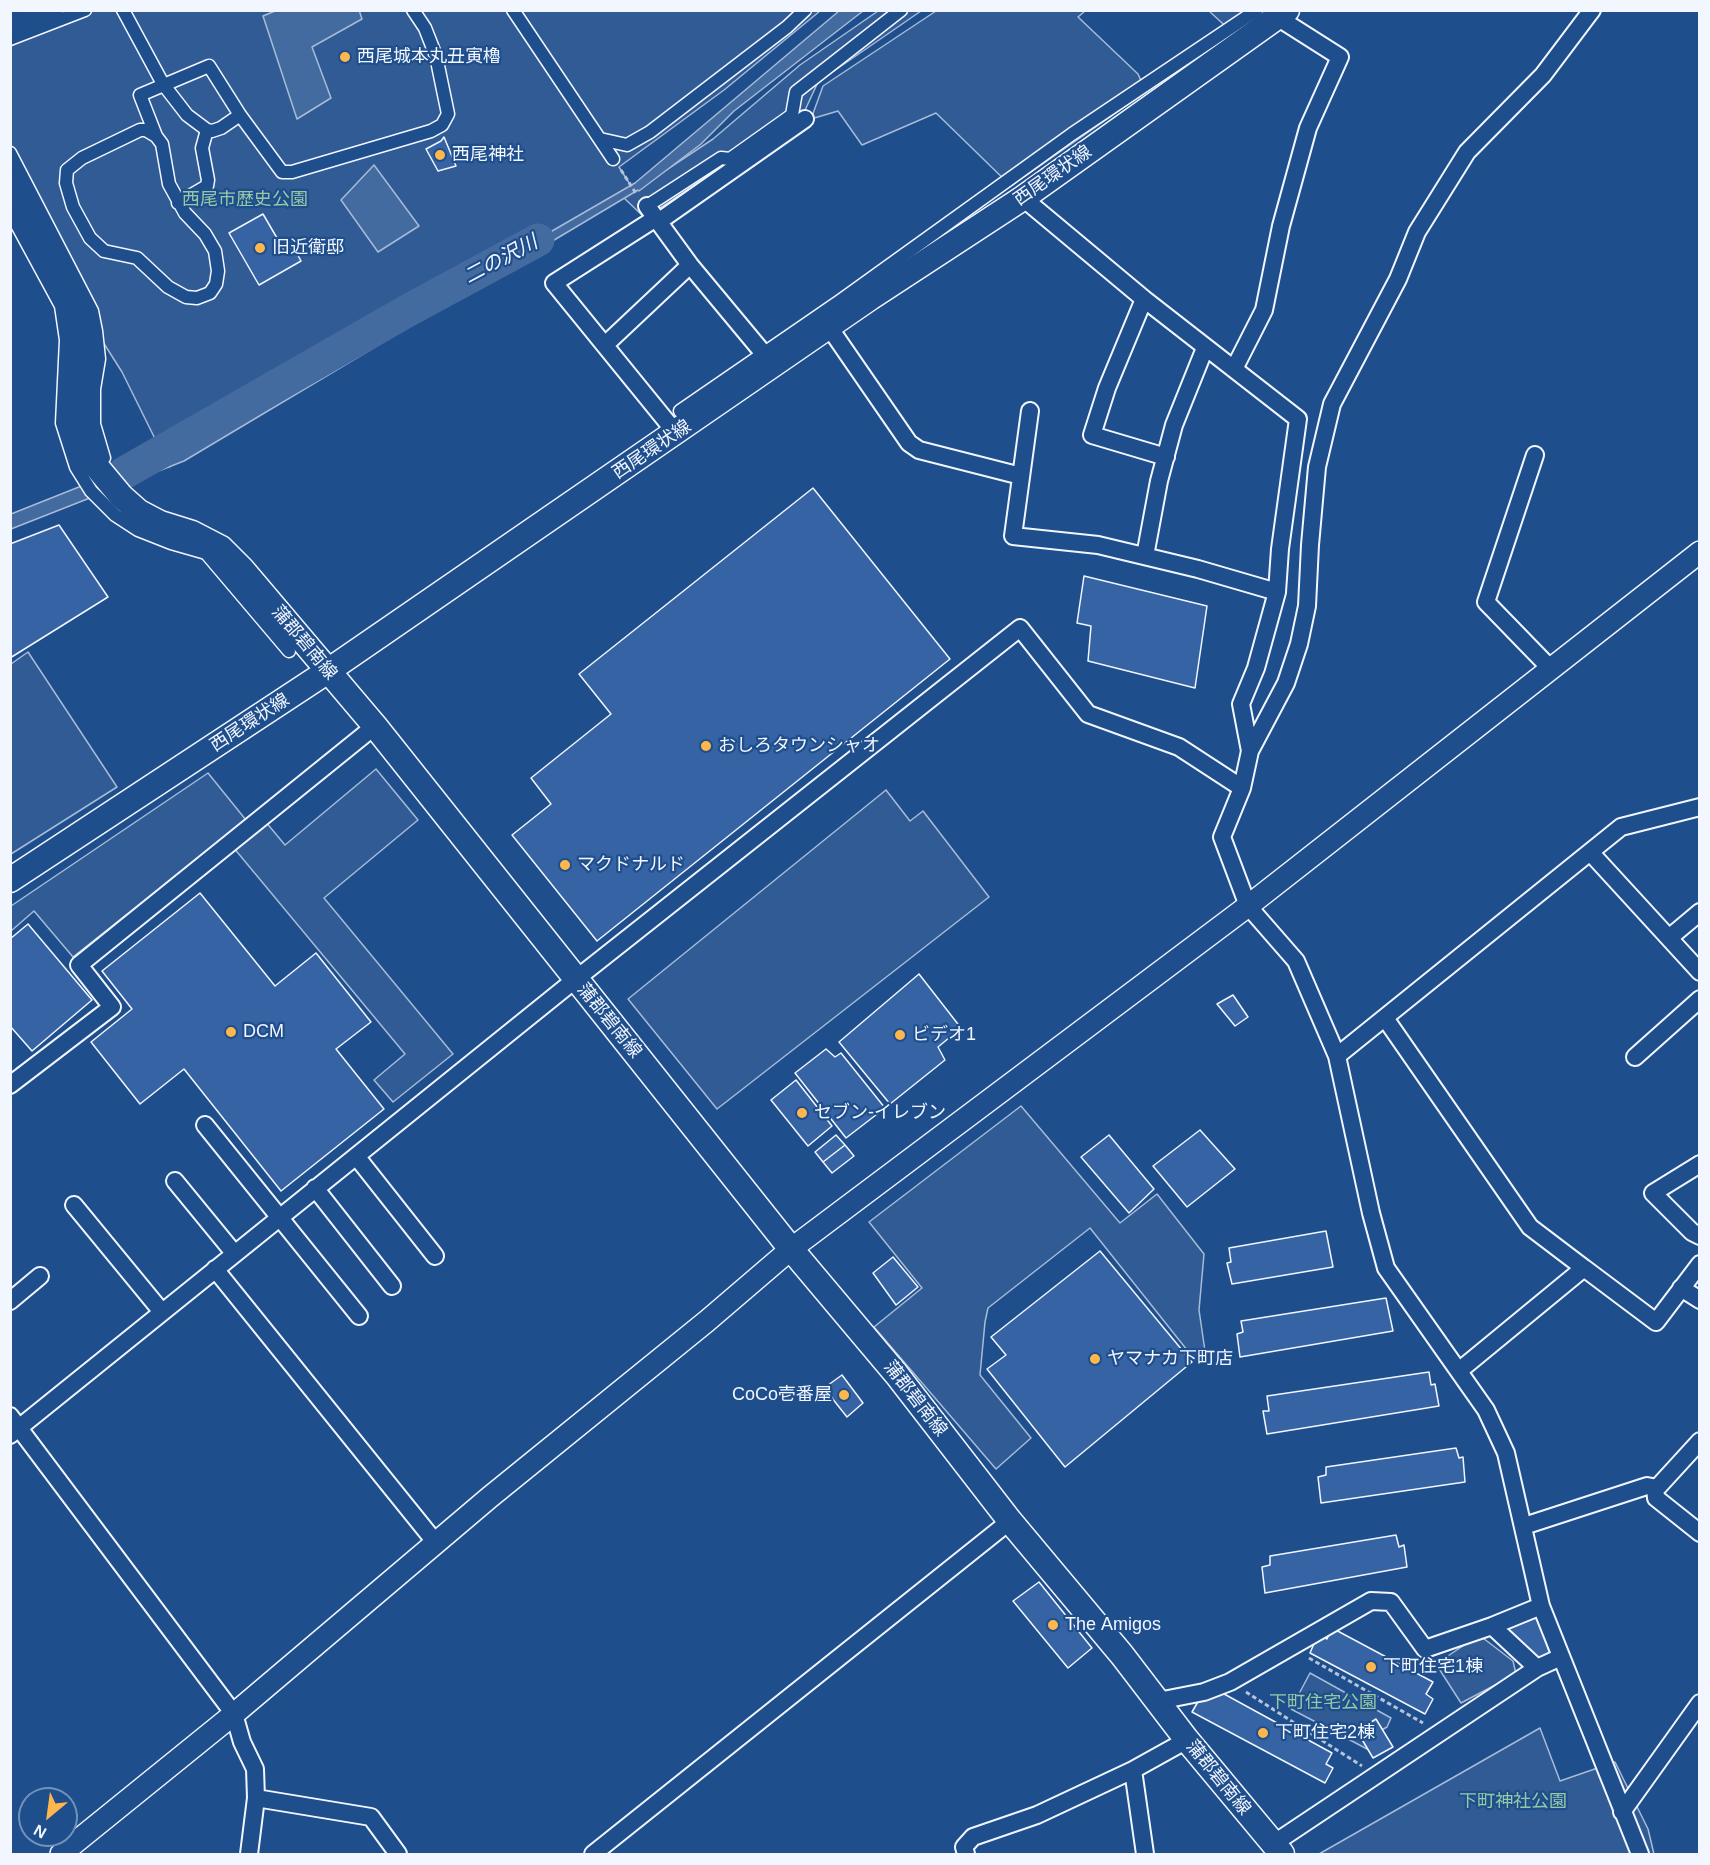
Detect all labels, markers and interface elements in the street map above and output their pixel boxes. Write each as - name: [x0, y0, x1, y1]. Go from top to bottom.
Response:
- place label: 西尾城本丸丑寅櫓: [357, 46, 501, 68]
- marker: 西尾城本丸丑寅櫓: [338, 50, 352, 64]
- street label: 西尾環状線: [1010, 141, 1096, 211]
- place label: 西尾神社: [452, 144, 524, 166]
- marker: 西尾神社: [433, 148, 447, 162]
- park label: 西尾市歴史公園: [182, 189, 308, 211]
- water label: 二の沢川: [460, 231, 542, 289]
- place label: 旧近衛邸: [272, 237, 344, 259]
- marker: 旧近衛邸: [253, 241, 267, 255]
- street label: 西尾環状線: [609, 416, 695, 484]
- street label: 蒲郡碧南線: [267, 602, 341, 684]
- street label: 西尾環状線: [206, 689, 294, 757]
- place label: おしろタウンシャオ: [718, 735, 880, 757]
- marker: おしろタウンシャオ: [699, 739, 713, 753]
- place label: マクドナルド: [577, 854, 685, 876]
- marker: マクドナルド: [558, 858, 572, 872]
- street label: 蒲郡碧南線: [572, 979, 646, 1063]
- place label: DCM: [243, 1021, 284, 1043]
- place label: ビデオ1: [912, 1024, 976, 1046]
- marker: DCM: [224, 1025, 238, 1039]
- marker: ビデオ1: [893, 1028, 907, 1042]
- place label: セブン-イレブン: [814, 1102, 946, 1124]
- marker: セブン-イレブン: [795, 1106, 809, 1120]
- place label: ヤマナカ下町店: [1107, 1348, 1233, 1370]
- marker: ヤマナカ下町店: [1088, 1352, 1102, 1366]
- street label: 蒲郡碧南線: [879, 1357, 951, 1441]
- place label: CoCo壱番屋: [732, 1384, 832, 1406]
- marker: CoCo壱番屋: [837, 1388, 851, 1402]
- place label: The Amigos: [1065, 1614, 1161, 1636]
- marker: The Amigos: [1046, 1618, 1060, 1632]
- place label: 下町住宅1棟: [1383, 1656, 1483, 1678]
- marker: 下町住宅1棟: [1364, 1660, 1378, 1674]
- park label: 下町住宅公園: [1269, 1692, 1377, 1714]
- place label: 下町住宅2棟: [1275, 1722, 1375, 1744]
- marker: 下町住宅2棟: [1256, 1726, 1270, 1740]
- street label: 蒲郡碧南線: [1181, 1736, 1255, 1820]
- north arrow: [18, 1787, 78, 1847]
- park label: 下町神社公園: [1459, 1791, 1567, 1813]
- text: N: [31, 1821, 49, 1842]

